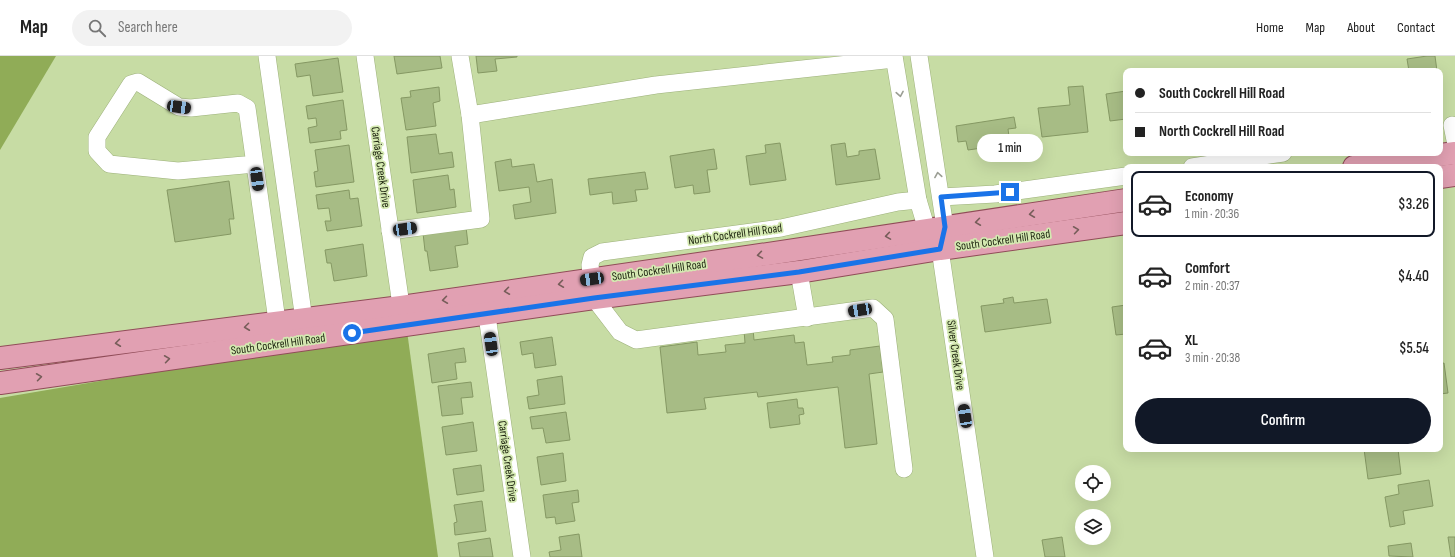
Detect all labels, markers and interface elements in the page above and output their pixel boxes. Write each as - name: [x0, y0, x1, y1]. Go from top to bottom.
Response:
- search box: [72, 10, 352, 46]
- text: Map: [20, 16, 48, 39]
- icon: search: [86, 17, 108, 39]
- text: Search here: [118, 18, 178, 37]
- text: Home: [1256, 19, 1284, 36]
- text: Map: [1306, 19, 1325, 36]
- text: About: [1347, 19, 1375, 36]
- text: Contact: [1397, 19, 1435, 36]
- text: South Cockrell Hill Road: [1159, 84, 1285, 103]
- one-way arrow: [895, 91, 904, 98]
- car: [166, 99, 192, 115]
- text: North Cockrell Hill Road: [1159, 122, 1284, 141]
- street label: Carriage Creek Drive: [367, 126, 394, 209]
- callout: 1 min: [977, 134, 1043, 162]
- text: 1 min: [998, 140, 1022, 156]
- car: [249, 166, 265, 192]
- one-way arrow: [934, 172, 942, 178]
- route end: [1001, 183, 1019, 201]
- icon: car: [1137, 186, 1173, 222]
- text: Economy: [1185, 187, 1234, 206]
- text: $3.26: [1398, 195, 1429, 214]
- text: 1 min · 20:36: [1185, 206, 1239, 222]
- one-way arrow: [1029, 209, 1035, 218]
- one-way arrow: [975, 217, 981, 226]
- street label: North Cockrell Hill Road: [687, 220, 783, 249]
- car: [392, 221, 418, 237]
- street label: South Cockrell Hill Road: [955, 226, 1051, 255]
- one-way arrow: [1073, 226, 1079, 235]
- one-way arrow: [885, 231, 891, 240]
- one-way arrow: [757, 251, 763, 259]
- street label: South Cockrell Hill Road: [611, 256, 707, 285]
- icon: car: [1137, 258, 1173, 294]
- text: Comfort: [1185, 259, 1230, 278]
- text: $4.40: [1398, 267, 1429, 286]
- car: [579, 271, 605, 287]
- text: 2 min · 20:37: [1185, 278, 1240, 294]
- one-way arrow: [558, 279, 564, 288]
- one-way arrow: [504, 286, 510, 295]
- one-way arrow: [442, 295, 448, 304]
- car: [847, 302, 873, 318]
- street label: Silver Creek Drive: [943, 319, 968, 391]
- one-way arrow: [244, 322, 250, 331]
- route start: [343, 324, 361, 342]
- street label: South Cockrell Hill Road: [230, 330, 326, 359]
- icon: car: [1137, 330, 1173, 366]
- car: [483, 331, 499, 357]
- text: XL: [1185, 331, 1198, 350]
- one-way arrow: [115, 339, 121, 348]
- text: $5.54: [1399, 339, 1429, 358]
- text: 3 min · 20:38: [1185, 350, 1240, 366]
- one-way arrow: [164, 355, 170, 364]
- one-way arrow: [36, 373, 42, 382]
- button: Confirm: [1135, 398, 1431, 444]
- car: [957, 403, 973, 429]
- street label: Carriage Creek Drive: [494, 420, 521, 503]
- map controls: [1075, 465, 1111, 545]
- button: locate: [1075, 465, 1111, 501]
- button: layers: [1075, 509, 1111, 545]

